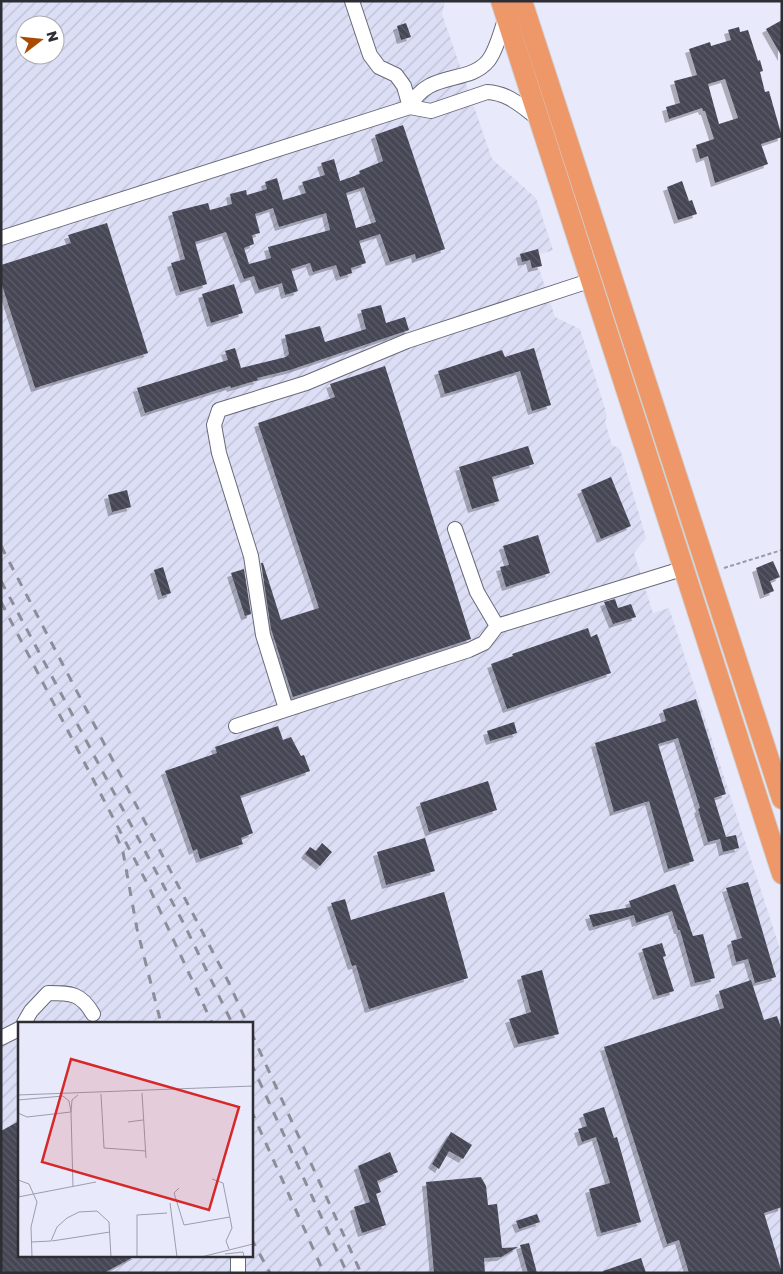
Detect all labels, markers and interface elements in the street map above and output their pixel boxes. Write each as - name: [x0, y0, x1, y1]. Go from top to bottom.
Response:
- north arrow: [15, 15, 65, 65]
- text: N: [43, 29, 63, 44]
- inset map: [18, 1022, 252, 1256]

